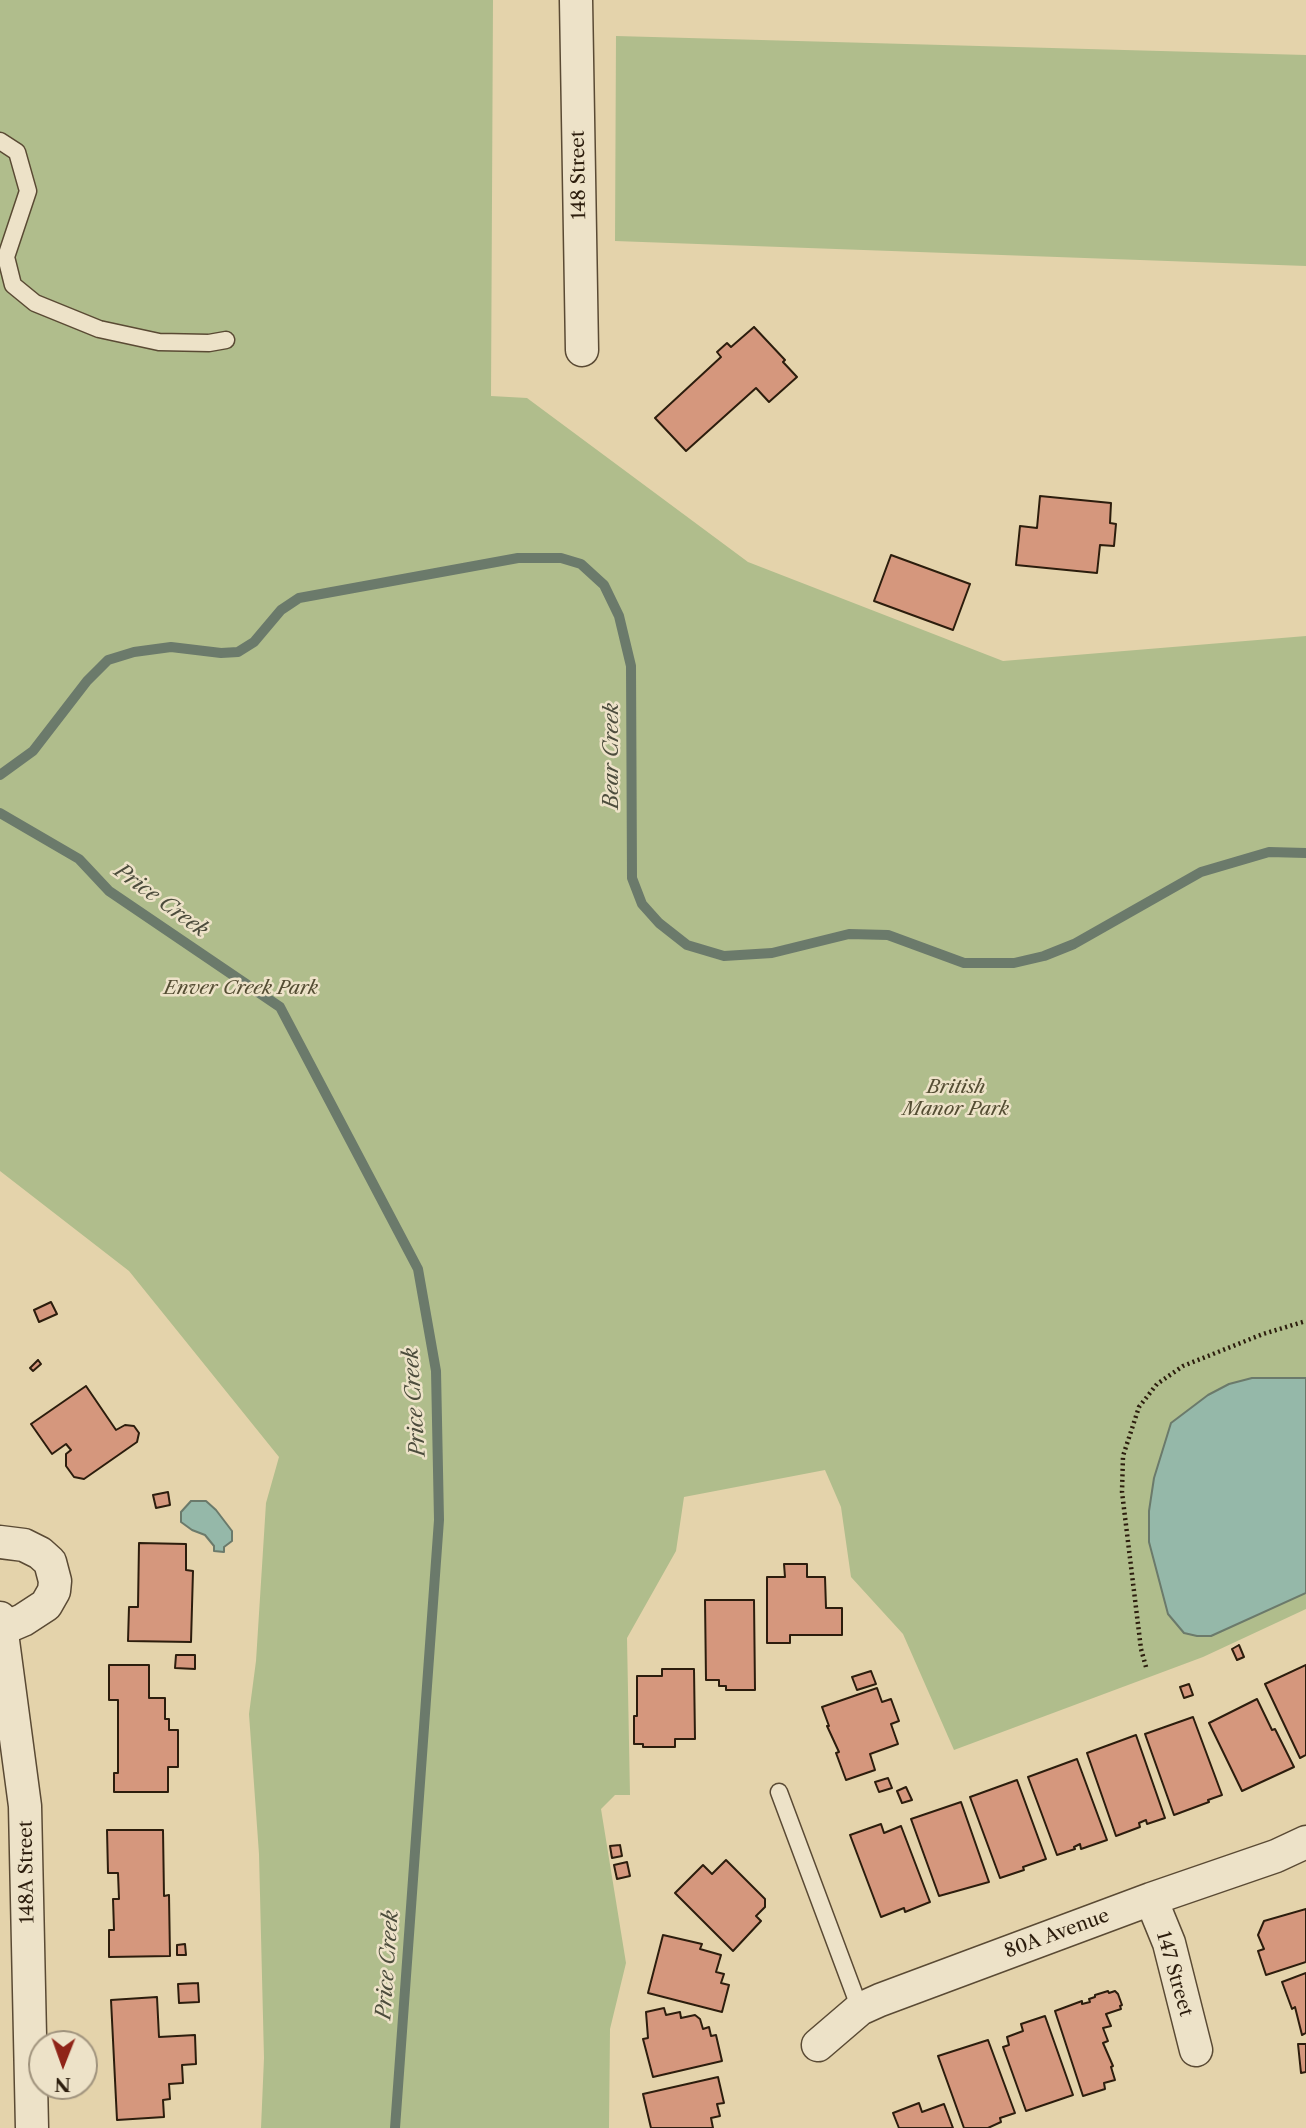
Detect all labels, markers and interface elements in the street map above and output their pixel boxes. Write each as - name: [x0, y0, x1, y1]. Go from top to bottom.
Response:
- street label: 148 Street: [567, 130, 591, 220]
- water label: Bear Creek: [599, 703, 625, 809]
- water label: Price Creek: [109, 859, 213, 943]
- park label: Enver Creek Park: [164, 978, 318, 1000]
- park label: British Manor Park: [903, 1077, 1009, 1121]
- water label: Price Creek: [399, 1347, 431, 1457]
- street label: 148A Street: [15, 1820, 39, 1924]
- street label: 80A Avenue: [1002, 1905, 1112, 1963]
- water label: Price Creek: [372, 1910, 404, 2020]
- street label: 147 Street: [1151, 1929, 1197, 2019]
- north arrow: [28, 2030, 98, 2100]
- text: N: [54, 2073, 71, 2096]

